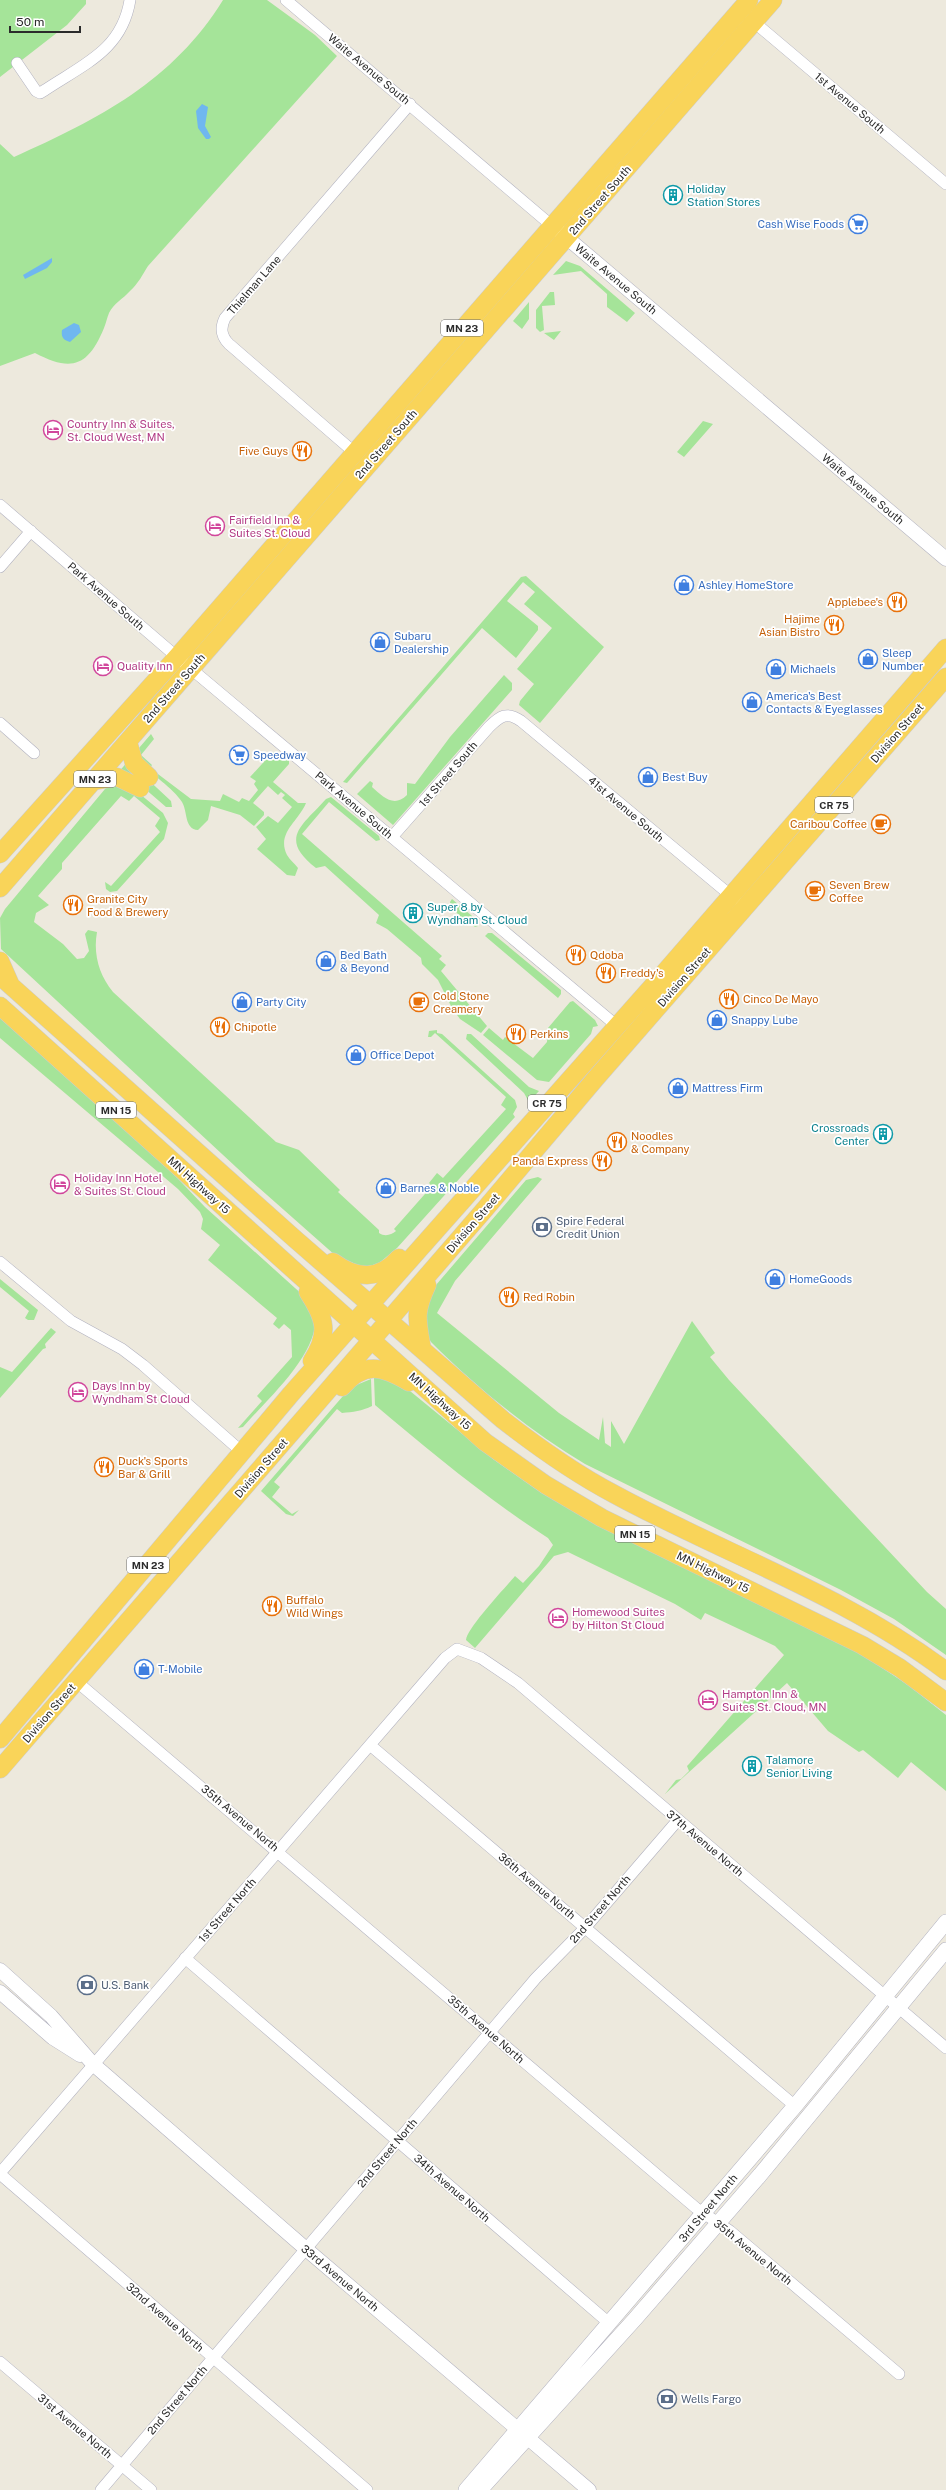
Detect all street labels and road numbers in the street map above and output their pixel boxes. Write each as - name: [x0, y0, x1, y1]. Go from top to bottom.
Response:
- street label: Waite Avenue South: [326, 31, 412, 107]
- street label: 1st Avenue South: [813, 70, 887, 136]
- street label: 2nd Street South: [567, 163, 633, 237]
- street label: Waite Avenue South: [573, 241, 659, 317]
- street label: Thielman Lane: [225, 253, 283, 317]
- road number: MN 23: [441, 320, 483, 336]
- street label: 2nd Street South: [353, 407, 419, 481]
- street label: Waite Avenue South: [820, 451, 906, 527]
- street label: Park Avenue South: [65, 560, 147, 632]
- street label: 2nd Street South: [141, 651, 207, 725]
- street label: Division Street: [868, 701, 926, 765]
- street label: 1st Street South: [416, 739, 480, 809]
- street label: Park Avenue South: [313, 769, 395, 841]
- road number: MN 23: [74, 771, 116, 787]
- street label: 41st Avenue South: [586, 774, 666, 844]
- road number: CR 75: [815, 797, 853, 813]
- street label: Division Street: [655, 945, 713, 1009]
- road number: CR 75: [528, 1095, 566, 1111]
- road number: MN 15: [96, 1102, 136, 1118]
- street label: MN Highway 15: [166, 1154, 232, 1216]
- street label: Division Street: [444, 1191, 502, 1255]
- street label: MN Highway 15: [407, 1370, 473, 1432]
- street label: Division Street: [232, 1436, 290, 1500]
- road number: MN 15: [615, 1526, 655, 1542]
- street label: MN Highway 15: [675, 1549, 751, 1595]
- road number: MN 23: [127, 1557, 169, 1573]
- street label: Division Street: [20, 1681, 78, 1745]
- street label: 35th Avenue North: [199, 1782, 281, 1854]
- street label: 37th Avenue North: [664, 1807, 746, 1879]
- street label: 36th Avenue North: [496, 1850, 578, 1922]
- street label: 2nd Street North: [567, 1873, 633, 1945]
- street label: 1st Street North: [196, 1876, 258, 1944]
- street label: 35th Avenue North: [446, 1993, 526, 2065]
- street label: 2nd Street North: [355, 2116, 419, 2190]
- street label: 34th Avenue North: [412, 2152, 492, 2224]
- street label: 3rd Street North: [676, 2172, 740, 2244]
- street label: 35th Avenue North: [712, 2217, 794, 2287]
- street label: 33rd Avenue North: [299, 2242, 381, 2314]
- street label: 32nd Avenue North: [124, 2280, 206, 2354]
- street label: 2nd Street North: [145, 2363, 209, 2437]
- street label: 31st Avenue North: [35, 2391, 115, 2461]

